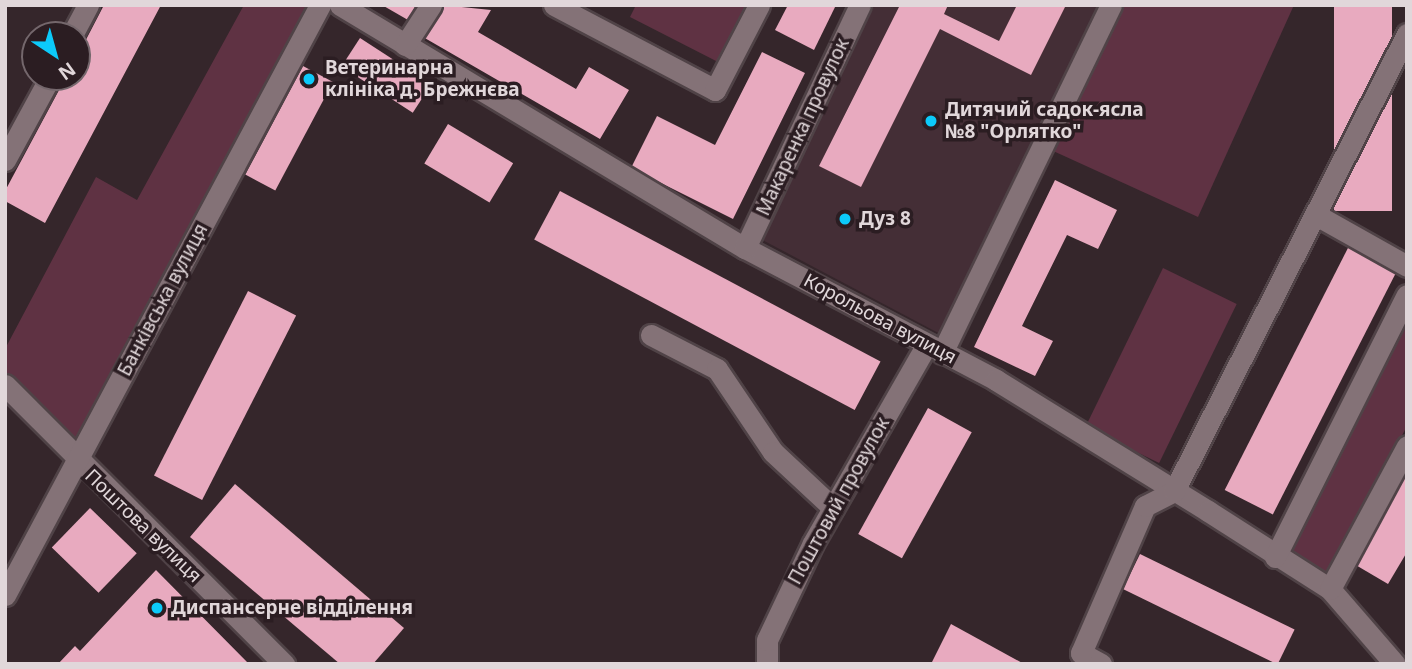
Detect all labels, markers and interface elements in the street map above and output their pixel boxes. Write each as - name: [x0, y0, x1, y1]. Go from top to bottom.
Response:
- north arrow: [21, 21, 91, 91]
- street label: Макаренка провулок: [752, 35, 854, 219]
- text: N: [53, 56, 81, 86]
- place label: Ветеринарна клініка д. Брежнєва: [325, 57, 520, 101]
- marker: Ветеринарна клініка д. Брежнєва: [299, 69, 319, 89]
- place label: Дитячий садок-ясла №8 "Орлятко": [945, 99, 1144, 143]
- marker: Дитячий садок-ясла №8 "Орлятко": [923, 113, 939, 129]
- place label: Дуз 8: [859, 208, 911, 230]
- marker: Дуз 8: [837, 211, 853, 227]
- street label: Банківська вулиця: [113, 220, 213, 380]
- street label: Корольова вулиця: [800, 269, 960, 369]
- street label: Поштовий провулок: [784, 413, 894, 589]
- street label: Поштова вулиця: [80, 465, 206, 587]
- place label: Диспансерне відділення: [171, 597, 413, 619]
- marker: Диспансерне відділення: [149, 600, 165, 616]

